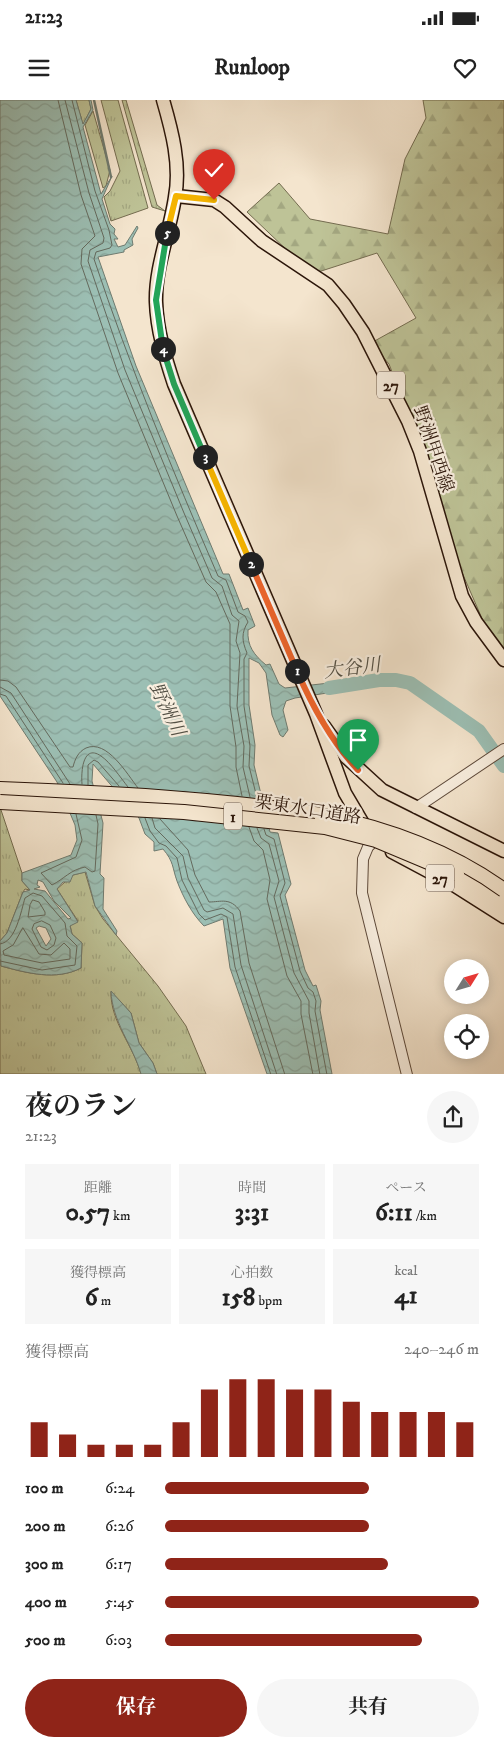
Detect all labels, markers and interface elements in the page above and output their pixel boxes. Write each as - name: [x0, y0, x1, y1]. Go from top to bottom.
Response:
- text: 21:23: [25, 6, 63, 29]
- icon: menu: [25, 54, 53, 82]
- text: Runloop: [214, 54, 290, 81]
- icon: heart: [451, 54, 479, 82]
- pin: [193, 149, 235, 200]
- icon: check: [200, 156, 228, 184]
- pin: 5: [154, 220, 180, 246]
- text: 5: [164, 224, 171, 242]
- pin: 4: [150, 336, 176, 362]
- text: 4: [159, 340, 168, 358]
- road number: 27: [377, 372, 405, 398]
- street label: 野洲甲西線: [408, 403, 458, 495]
- pin: 3: [192, 444, 218, 470]
- text: 3: [203, 448, 208, 466]
- pin: 2: [238, 552, 264, 576]
- text: 2: [248, 555, 255, 573]
- water label: 大谷川: [322, 653, 384, 683]
- pin: 1: [284, 658, 310, 684]
- text: 1: [295, 662, 300, 680]
- water label: 野洲川: [144, 679, 190, 742]
- pin: [337, 719, 379, 770]
- icon: arrive: [344, 726, 372, 754]
- street label: 栗東水口道路: [253, 791, 363, 829]
- road number: 1: [224, 802, 242, 829]
- road number: 27: [426, 864, 454, 891]
- north arrow: [444, 959, 489, 1004]
- map controls: [444, 959, 489, 1059]
- button: locate: [444, 1014, 489, 1059]
- text: 夜のラン: [25, 1089, 137, 1124]
- button: share: [427, 1091, 479, 1143]
- text: 21:23: [25, 1126, 57, 1146]
- text: 距離: [84, 1179, 112, 1197]
- text: 時間: [238, 1179, 266, 1197]
- text: ペース: [385, 1179, 427, 1197]
- text: 0.57: [65, 1197, 110, 1228]
- text: 3:31: [235, 1197, 269, 1228]
- text: 6:11: [375, 1197, 413, 1228]
- text: km: [110, 1207, 131, 1225]
- text: /km: [413, 1207, 437, 1225]
- text: kcal: [395, 1262, 417, 1280]
- text: 獲得標高: [70, 1264, 126, 1282]
- text: 心拍数: [231, 1264, 273, 1282]
- text: 41: [394, 1280, 418, 1311]
- text: 6: [85, 1282, 98, 1313]
- text: 158: [222, 1282, 255, 1313]
- text: m: [98, 1292, 111, 1310]
- text: bpm: [255, 1292, 283, 1310]
- text: 240–246 m: [404, 1339, 479, 1359]
- text: 獲得標高: [25, 1342, 89, 1362]
- text: 100 m: [25, 1478, 64, 1498]
- text: 6:24: [105, 1478, 135, 1498]
- text: 200 m: [25, 1516, 66, 1536]
- text: 6:26: [105, 1516, 134, 1536]
- text: 300 m: [25, 1554, 64, 1574]
- text: 6:17: [105, 1554, 132, 1574]
- text: 400 m: [25, 1592, 67, 1612]
- text: 5:45: [105, 1592, 134, 1612]
- text: 500 m: [25, 1630, 66, 1650]
- text: 6:03: [105, 1630, 132, 1650]
- button: 保存: [25, 1679, 247, 1737]
- button: 共有: [257, 1679, 479, 1737]

